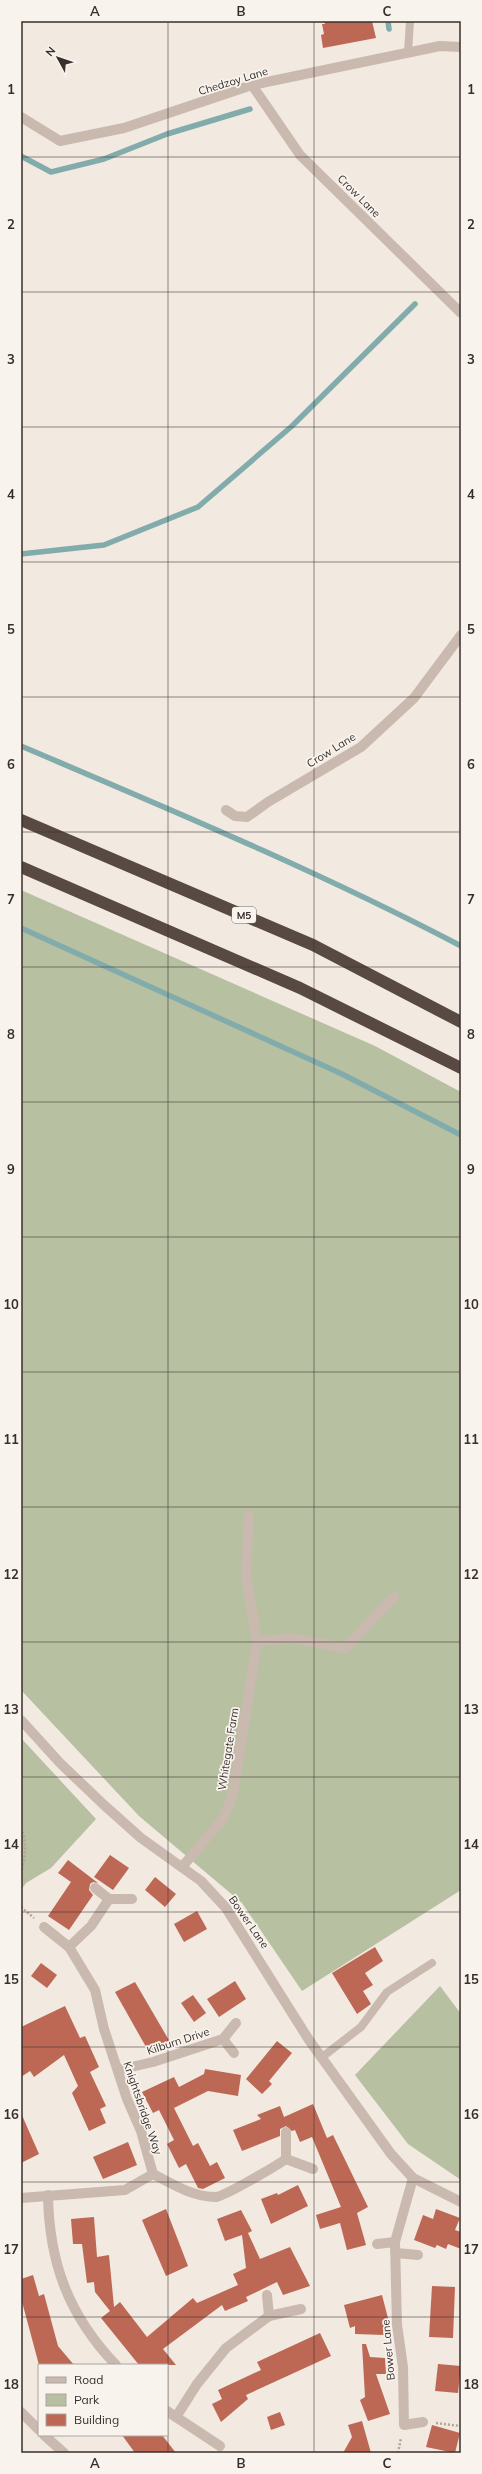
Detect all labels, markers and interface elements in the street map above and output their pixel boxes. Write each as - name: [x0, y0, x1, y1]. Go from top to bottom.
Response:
- text: A: [90, 3, 100, 19]
- text: B: [237, 3, 246, 19]
- text: C: [383, 3, 392, 19]
- north arrow: [38, 38, 78, 78]
- text: N: [42, 44, 58, 59]
- street label: Chedzoy Lane: [196, 64, 270, 98]
- text: 1: [7, 81, 15, 97]
- text: 1: [467, 81, 475, 97]
- street label: Crow Lane: [335, 172, 383, 220]
- text: 2: [7, 216, 15, 232]
- text: 2: [467, 216, 475, 232]
- text: 3: [7, 351, 15, 367]
- text: 3: [467, 351, 475, 367]
- text: 4: [7, 486, 15, 502]
- text: 4: [467, 486, 475, 502]
- text: 5: [7, 621, 15, 637]
- text: 5: [467, 621, 475, 637]
- street label: Crow Lane: [304, 729, 358, 771]
- text: 6: [7, 756, 15, 772]
- text: 6: [467, 756, 475, 772]
- text: 7: [7, 891, 15, 907]
- text: 7: [467, 891, 475, 907]
- road number: M5: [232, 907, 256, 923]
- text: 8: [7, 1026, 15, 1042]
- text: 8: [467, 1026, 475, 1042]
- text: 9: [7, 1161, 15, 1177]
- text: 9: [467, 1161, 475, 1177]
- text: 10: [3, 1296, 19, 1312]
- text: 10: [463, 1296, 479, 1312]
- text: 11: [3, 1431, 19, 1447]
- text: 11: [463, 1431, 479, 1447]
- text: 12: [3, 1566, 19, 1582]
- text: 12: [463, 1566, 479, 1582]
- text: 13: [3, 1701, 19, 1717]
- text: 13: [463, 1701, 479, 1717]
- street label: Whitegate Farm: [215, 1707, 241, 1791]
- text: 14: [3, 1836, 19, 1852]
- text: 14: [463, 1836, 479, 1852]
- street label: Bower Lane: [226, 1893, 272, 1951]
- text: 15: [3, 1971, 19, 1987]
- text: 15: [463, 1971, 479, 1987]
- street label: Kilburn Drive: [145, 2024, 211, 2058]
- street label: Knightsbridge Way: [120, 2060, 166, 2157]
- text: 16: [3, 2106, 19, 2122]
- text: 16: [463, 2106, 479, 2122]
- text: 17: [3, 2241, 19, 2257]
- text: 17: [463, 2241, 479, 2257]
- street label: Bower Lane: [378, 2319, 398, 2381]
- legend: [38, 2364, 168, 2436]
- text: Road: [74, 2372, 103, 2387]
- text: 18: [3, 2376, 19, 2392]
- text: 18: [463, 2376, 479, 2392]
- text: Park: [74, 2392, 100, 2407]
- text: Building: [74, 2412, 119, 2427]
- text: A: [90, 2455, 100, 2471]
- text: B: [237, 2455, 246, 2471]
- text: C: [383, 2455, 392, 2471]

